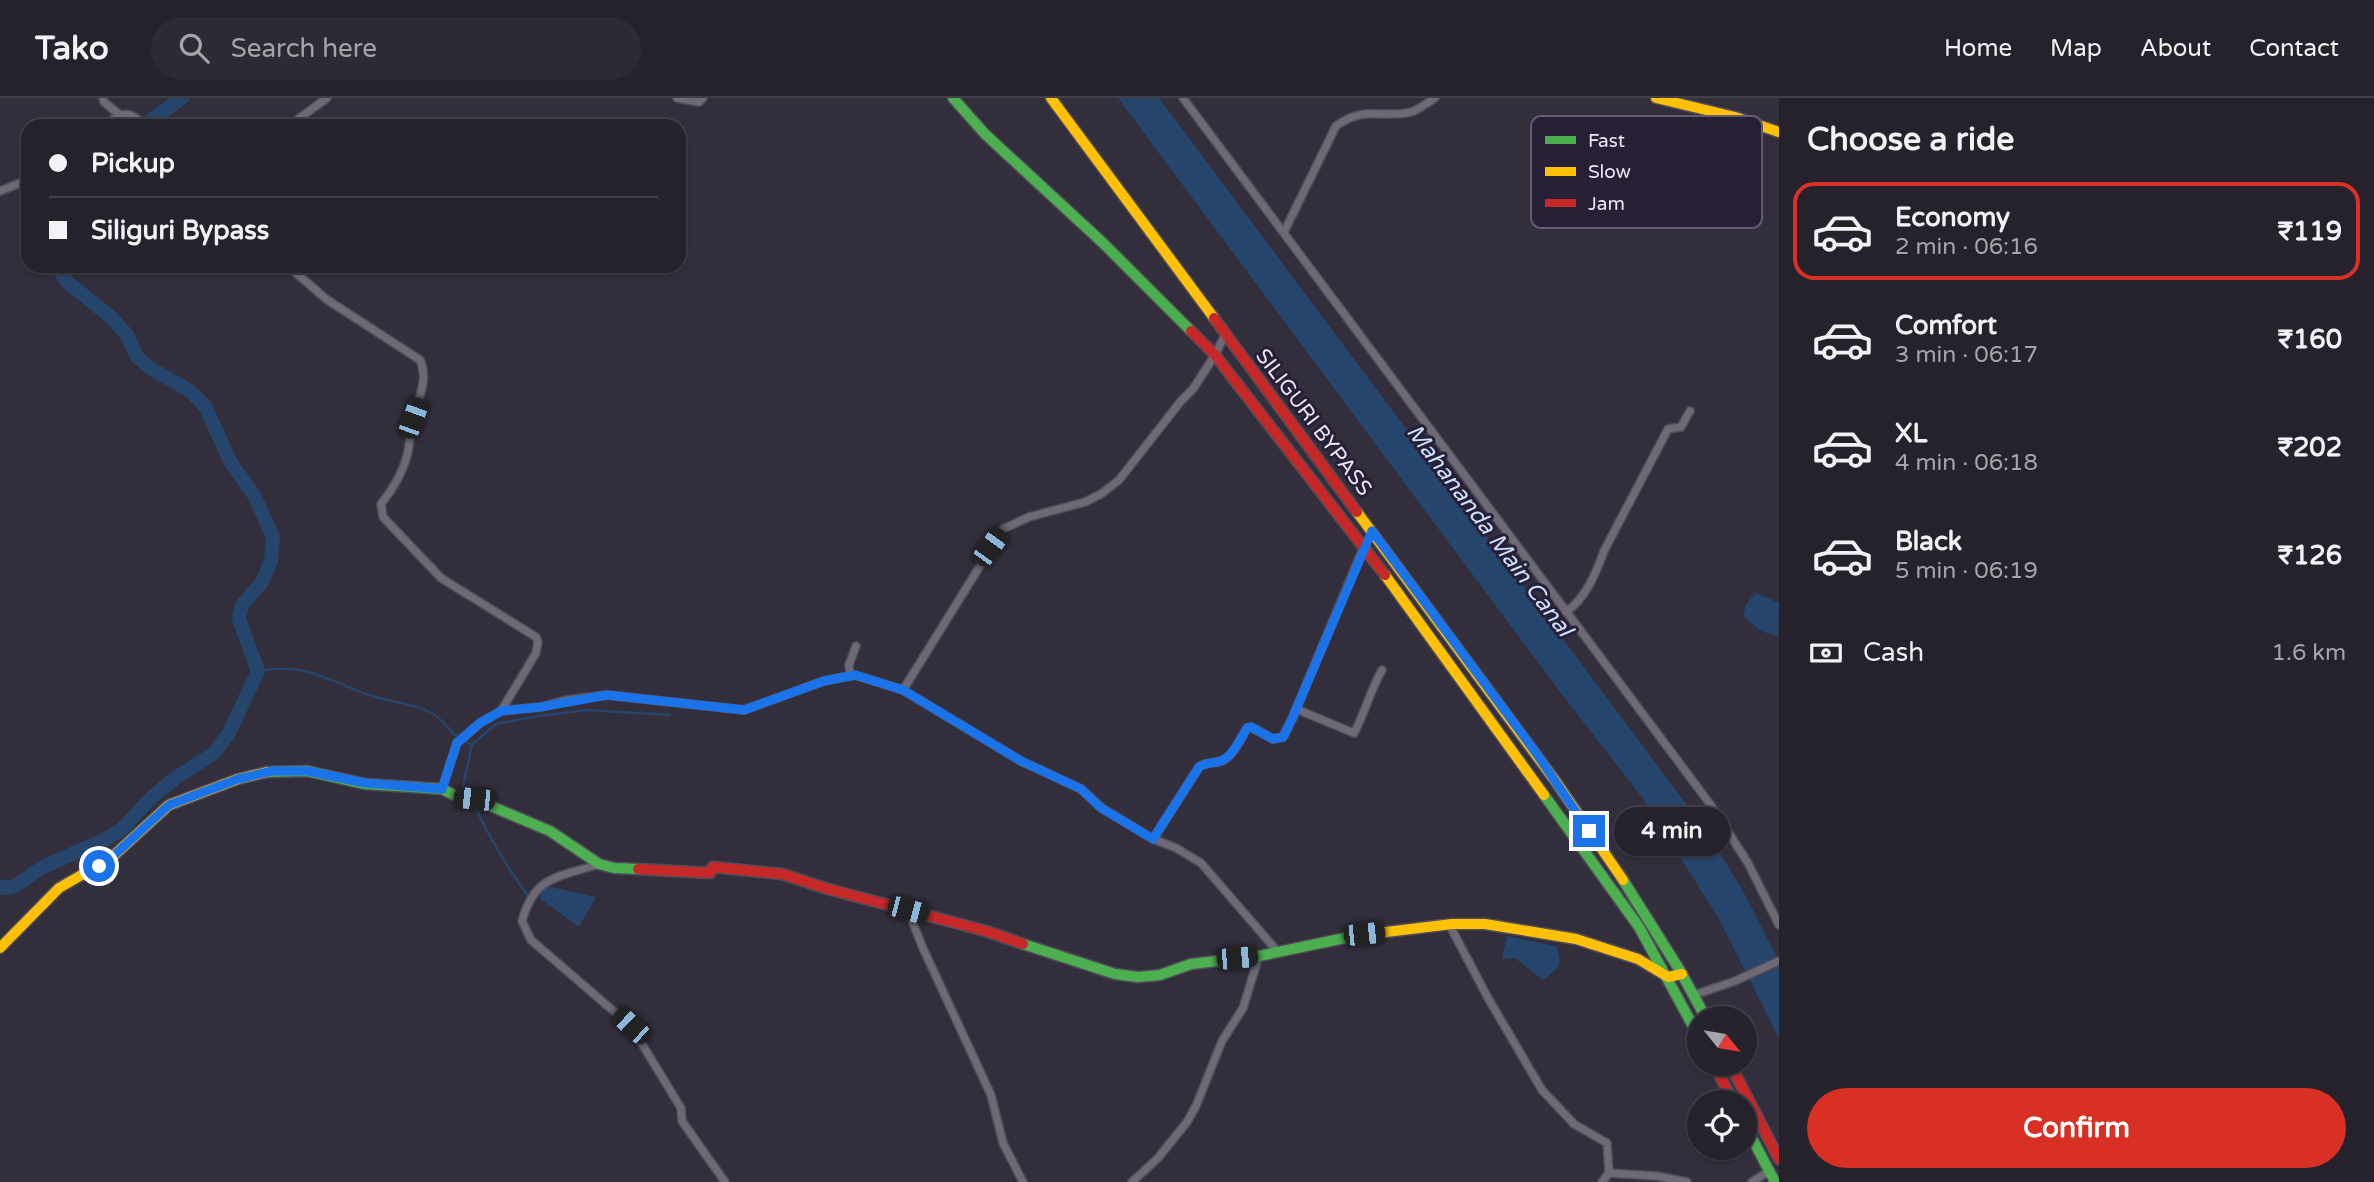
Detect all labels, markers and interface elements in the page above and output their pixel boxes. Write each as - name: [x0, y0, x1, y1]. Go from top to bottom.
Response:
- search box: [151, 17, 641, 80]
- text: Tako: [35, 29, 109, 68]
- icon: search: [175, 29, 213, 67]
- text: Search here: [231, 33, 377, 64]
- text: Home: [1944, 34, 2012, 63]
- text: Map: [2050, 34, 2102, 63]
- text: About: [2140, 34, 2211, 63]
- text: Contact: [2249, 34, 2339, 63]
- legend: [1531, 116, 1762, 228]
- text: Choose a ride: [1807, 121, 2014, 159]
- text: Fast: [1588, 130, 1625, 152]
- text: Pickup: [91, 148, 175, 179]
- text: Slow: [1588, 161, 1631, 183]
- text: Jam: [1588, 193, 1625, 215]
- icon: car: [1811, 200, 1874, 263]
- text: Economy: [1895, 202, 2010, 233]
- text: Siliguri Bypass: [91, 215, 269, 246]
- text: ₹119: [2278, 216, 2342, 247]
- text: 2 min · 06:16: [1895, 233, 2038, 261]
- icon: car: [1811, 308, 1874, 371]
- text: Comfort: [1895, 310, 1997, 341]
- text: ₹160: [2278, 324, 2342, 355]
- text: 3 min · 06:17: [1895, 341, 2038, 369]
- street label: SILIGURI BYPASS: [1250, 344, 1377, 501]
- car: [396, 395, 431, 441]
- icon: car: [1811, 416, 1874, 479]
- text: XL: [1895, 418, 1927, 449]
- water label: Mahananda Main Canal: [1400, 419, 1580, 644]
- text: ₹202: [2278, 432, 2342, 463]
- text: 4 min · 06:18: [1895, 449, 2038, 477]
- car: [970, 524, 1011, 570]
- icon: car: [1811, 524, 1874, 587]
- text: Black: [1895, 526, 1962, 557]
- text: ₹126: [2278, 540, 2342, 571]
- text: 5 min · 06:19: [1895, 557, 2038, 585]
- icon: cash: [1807, 634, 1845, 672]
- text: Cash: [1863, 637, 1924, 668]
- text: 1.6 km: [2272, 639, 2346, 667]
- car: [453, 786, 496, 812]
- callout: 4 min: [1614, 806, 1729, 856]
- route end: [1573, 815, 1605, 847]
- text: 4 min: [1641, 817, 1703, 845]
- route start: [83, 850, 115, 882]
- car: [885, 894, 932, 926]
- car: [1343, 921, 1386, 947]
- car: [1216, 946, 1259, 970]
- car: [609, 1004, 654, 1048]
- north arrow: [1687, 1006, 1757, 1076]
- map controls: [1687, 1006, 1757, 1160]
- button: Confirm: [1807, 1088, 2346, 1168]
- button: locate: [1687, 1090, 1757, 1160]

